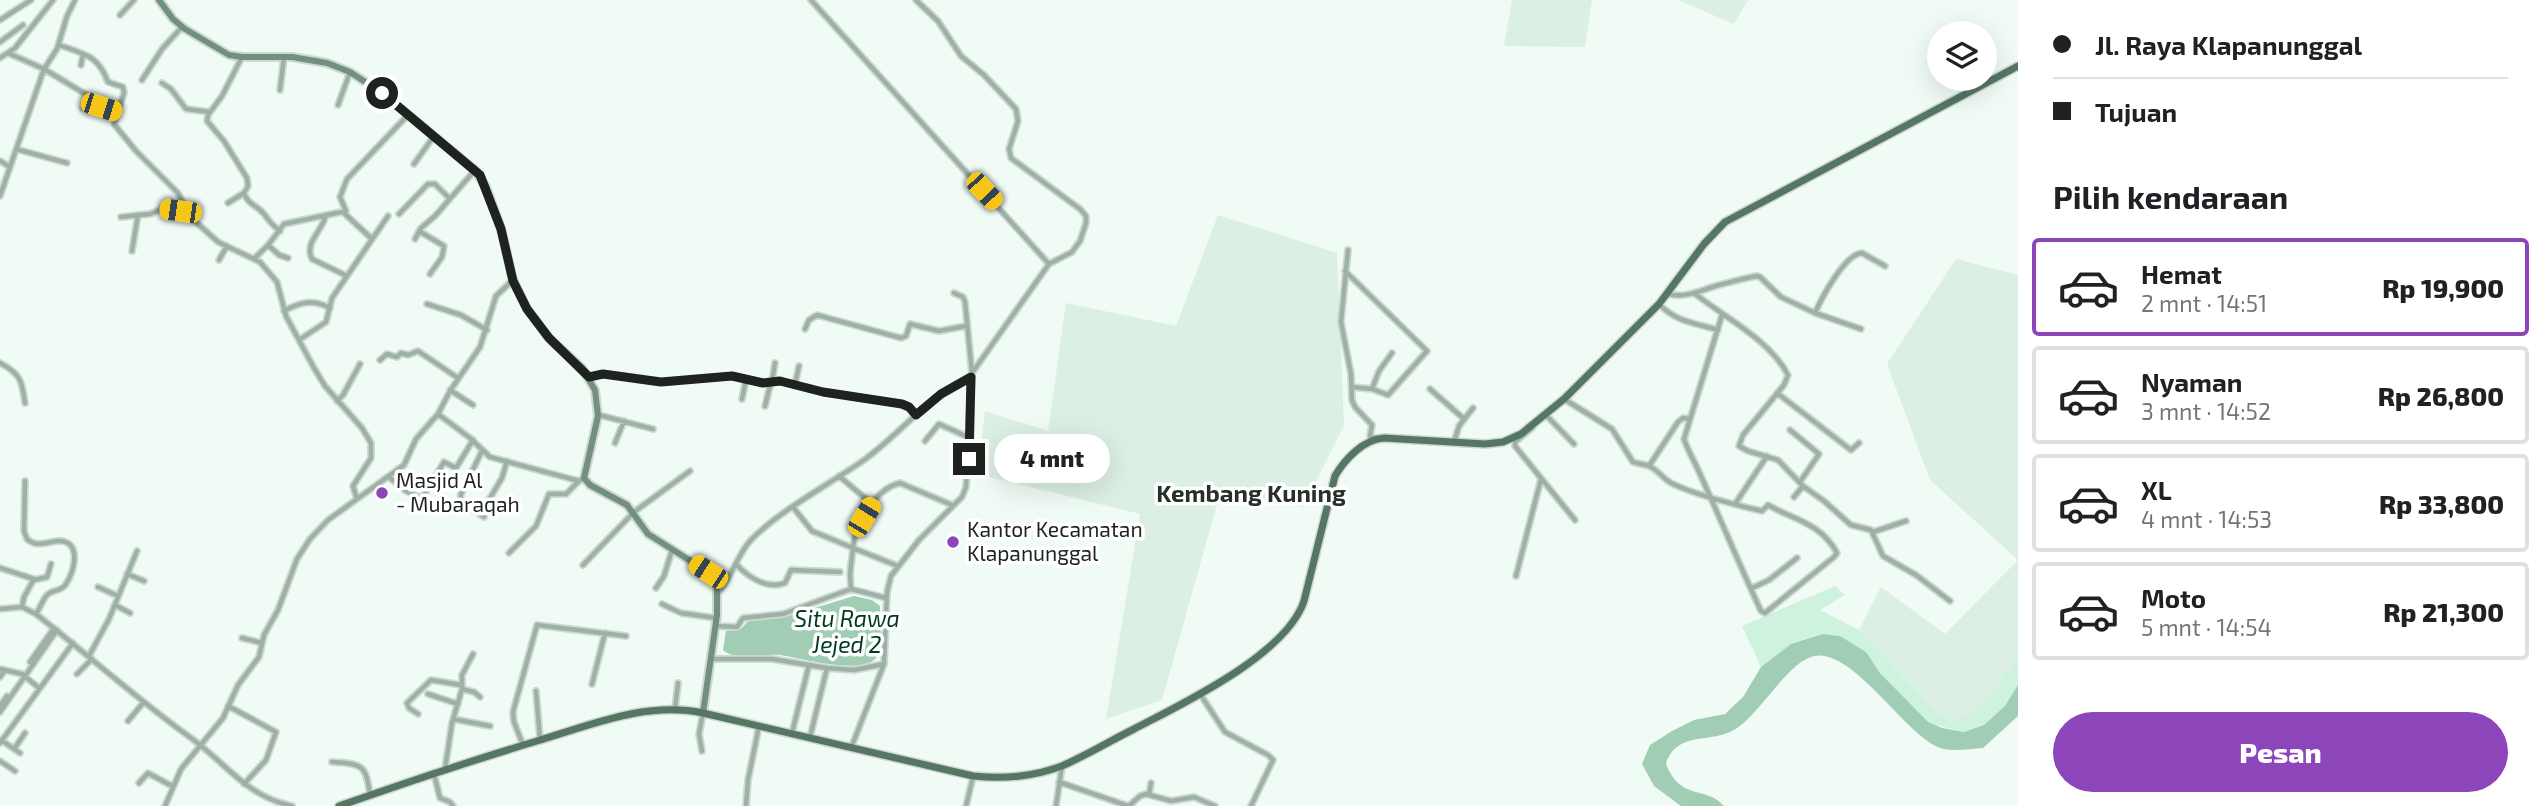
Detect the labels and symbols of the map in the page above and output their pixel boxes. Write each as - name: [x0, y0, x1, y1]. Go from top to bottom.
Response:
- route start: [366, 77, 398, 109]
- car: [78, 91, 125, 123]
- car: [962, 168, 1007, 214]
- car: [158, 198, 203, 224]
- callout: 4 mnt: [993, 434, 1109, 484]
- route end: [953, 443, 985, 475]
- place label: Masjid Al - Mubaraqah: [396, 467, 520, 516]
- district label: Kembang Kuning: [1156, 478, 1346, 507]
- marker: Masjid Al - Mubaraqah: [374, 485, 390, 501]
- car: [845, 494, 884, 540]
- place label: Kantor Kecamatan Klapanunggal: [967, 516, 1143, 565]
- marker: Kantor Kecamatan Klapanunggal: [945, 534, 961, 550]
- car: [685, 552, 732, 592]
- water label: Situ Rawa Jejed 2: [794, 604, 900, 658]

